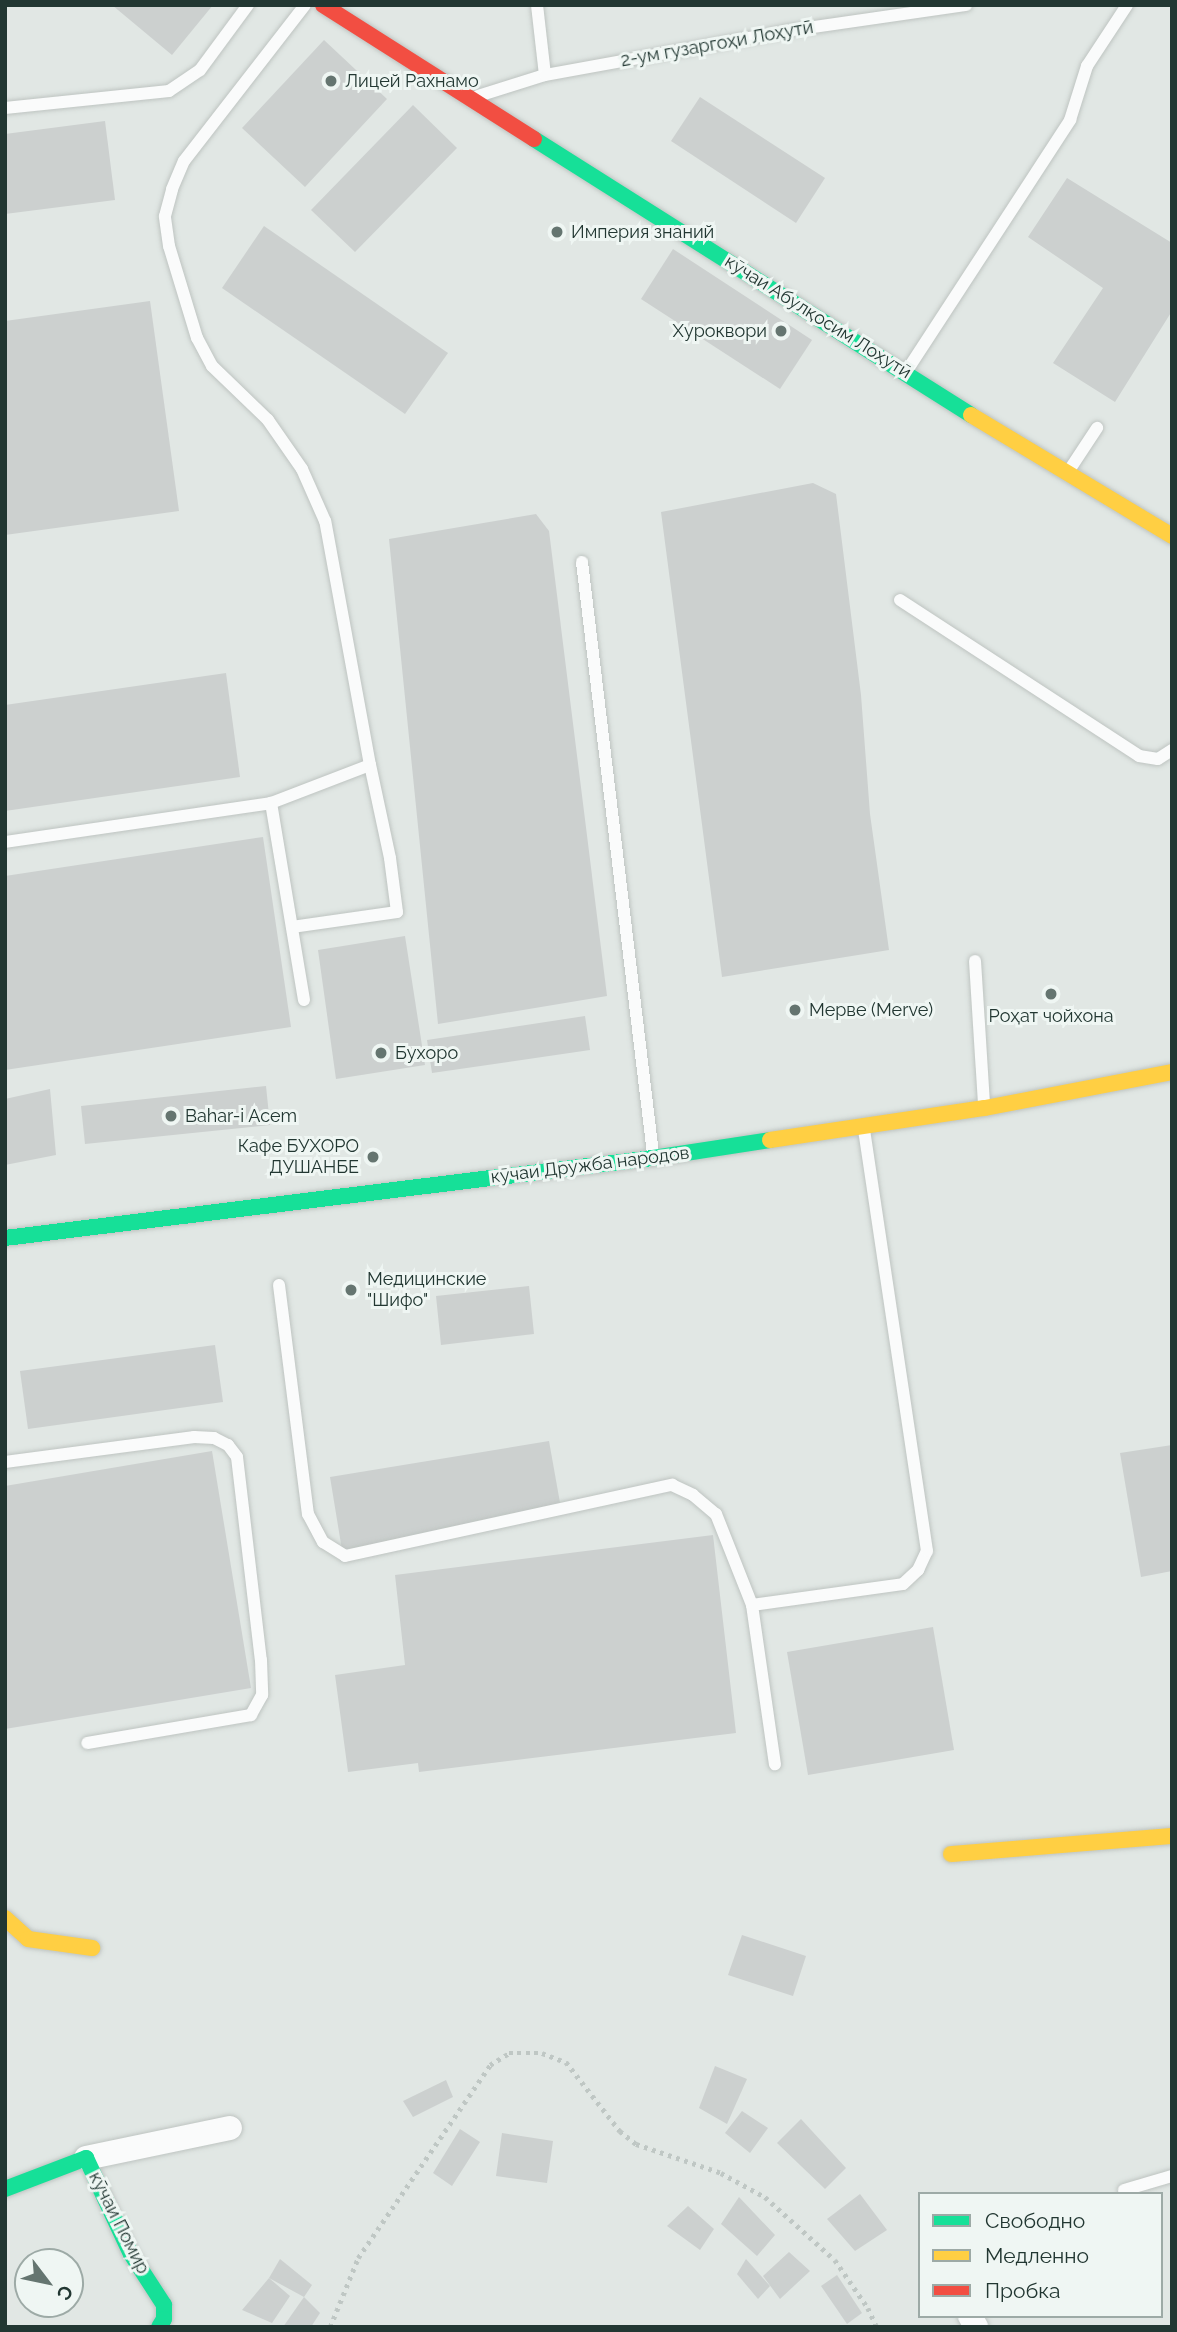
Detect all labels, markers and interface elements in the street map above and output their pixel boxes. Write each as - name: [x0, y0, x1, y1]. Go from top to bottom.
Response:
- street label: 2-ум гузаргоҳи Лоҳутӣ: [619, 16, 815, 72]
- place label: Лицей Рахнамо: [345, 70, 479, 92]
- marker: Лицей Рахнамо: [323, 73, 339, 89]
- place label: Империя знаний: [571, 221, 714, 243]
- marker: Империя знаний: [549, 224, 565, 240]
- street label: кӯчаи Абулқосим Лоҳутӣ: [720, 250, 916, 384]
- place label: Хуроквори: [673, 320, 767, 342]
- marker: Хуроквори: [773, 323, 789, 339]
- marker: Роҳат чойхона: [1043, 986, 1059, 1002]
- place label: Мерве (Merve): [809, 999, 933, 1021]
- marker: Мерве (Merve): [787, 1002, 803, 1018]
- place label: Роҳат чойхона: [988, 1005, 1114, 1027]
- place label: Бухоро: [395, 1042, 458, 1064]
- marker: Бухоро: [373, 1045, 389, 1061]
- place label: Bahar-i Acem: [185, 1105, 298, 1127]
- marker: Bahar-i Acem: [163, 1108, 179, 1124]
- place label: Кафе БУХОРО ДУШАНБЕ: [238, 1136, 359, 1178]
- street label: кӯчаи Дружба народов: [490, 1142, 690, 1188]
- marker: Кафе БУХОРО ДУШАНБЕ: [365, 1149, 381, 1165]
- place label: Медицинские "Шифо": [367, 1269, 486, 1312]
- marker: Медицинские "Шифо": [341, 1280, 361, 1300]
- street label: кӯчаи Помир: [84, 2168, 154, 2278]
- legend: [918, 2192, 1163, 2318]
- text: Свободно: [985, 2208, 1085, 2233]
- text: Медленно: [985, 2243, 1089, 2268]
- north arrow: [14, 2248, 84, 2318]
- text: Пробка: [985, 2278, 1061, 2303]
- text: С: [52, 2282, 78, 2304]

